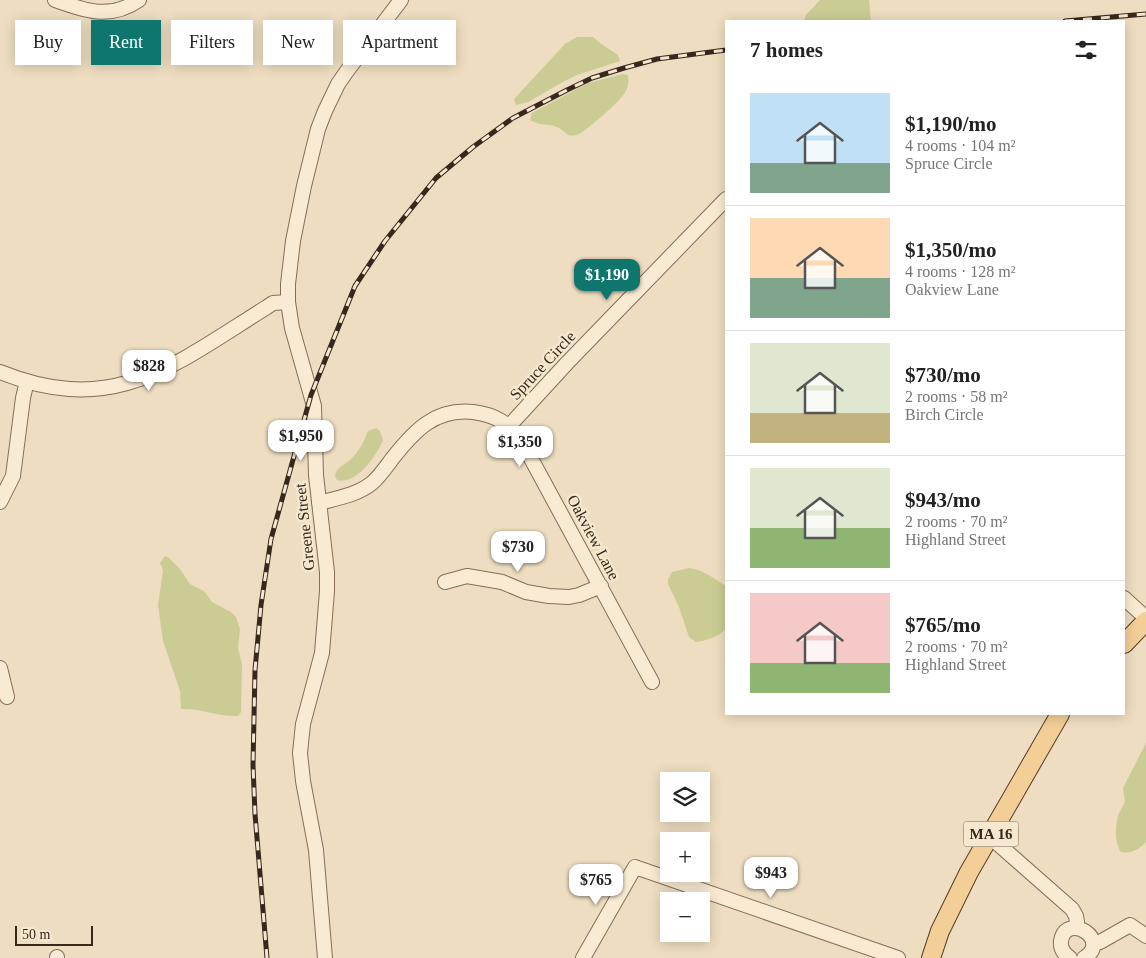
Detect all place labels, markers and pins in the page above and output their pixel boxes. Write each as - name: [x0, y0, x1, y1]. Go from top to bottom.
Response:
- pin: $1,190: [566, 258, 648, 301]
- pin: $828: [119, 350, 179, 392]
- pin: $1,950: [260, 420, 342, 462]
- pin: $1,350: [479, 426, 561, 468]
- pin: $730: [488, 530, 548, 573]
- pin: $943: [741, 856, 801, 899]
- pin: $765: [566, 864, 626, 906]

